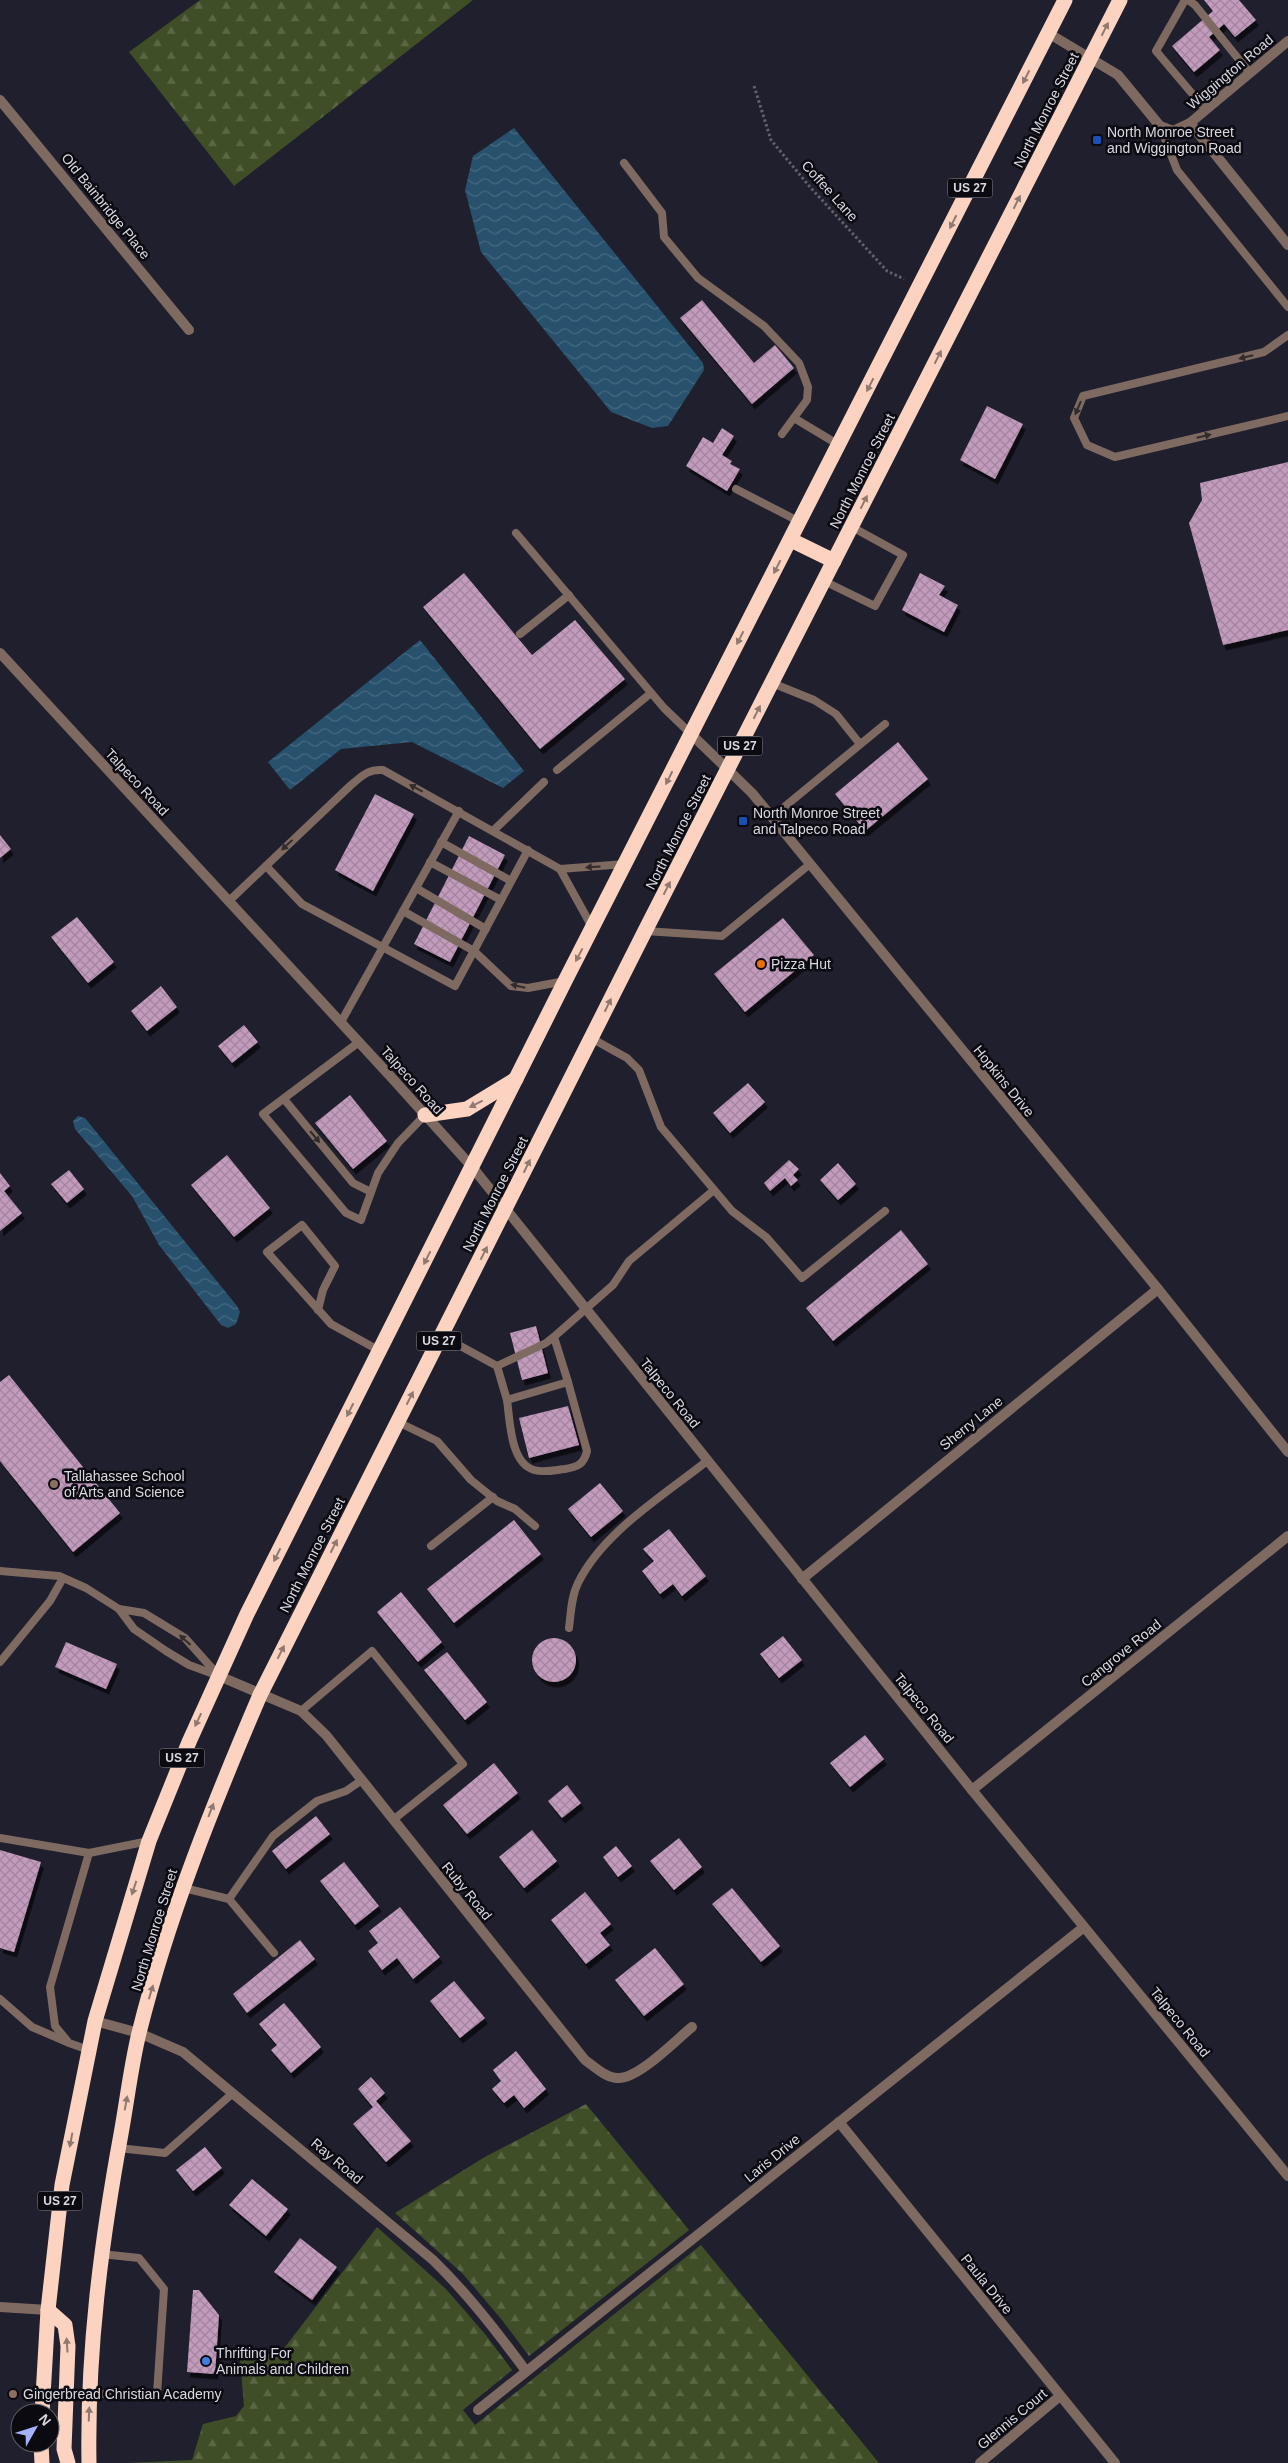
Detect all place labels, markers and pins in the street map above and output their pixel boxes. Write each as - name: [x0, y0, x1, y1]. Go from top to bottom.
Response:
- place label: North Monroe Street and Wiggington Road: [1107, 124, 1242, 156]
- marker: North Monroe Street and Wiggington Road: [1091, 134, 1103, 146]
- place label: North Monroe Street and Talpeco Road: [753, 805, 880, 837]
- marker: North Monroe Street and Talpeco Road: [737, 815, 749, 827]
- place label: Pizza Hut: [771, 956, 831, 972]
- marker: Pizza Hut: [755, 958, 767, 970]
- place label: Tallahassee School of Arts and Science: [64, 1468, 185, 1500]
- marker: Tallahassee School of Arts and Science: [48, 1478, 60, 1490]
- place label: Thrifting For Animals and Children: [216, 2345, 349, 2377]
- marker: Thrifting For Animals and Children: [200, 2355, 212, 2367]
- place label: Gingerbread Christian Academy: [23, 2386, 221, 2402]
- marker: Gingerbread Christian Academy: [7, 2388, 19, 2400]

